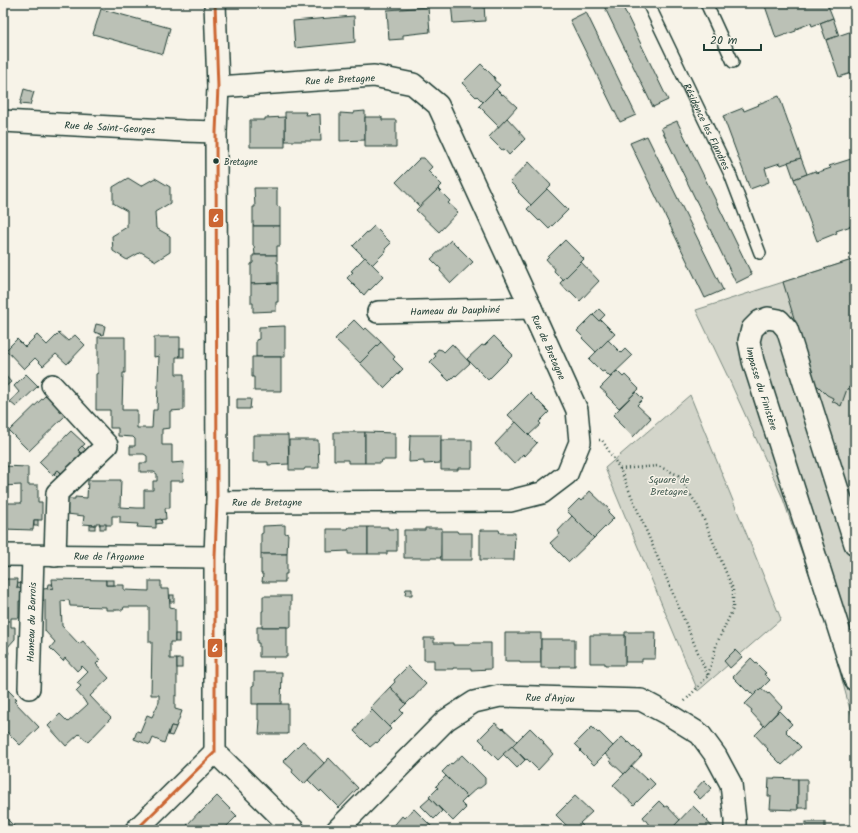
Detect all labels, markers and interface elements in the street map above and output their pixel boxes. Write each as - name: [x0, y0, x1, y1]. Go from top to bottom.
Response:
- scale bar: [704, 26, 761, 52]
- text: 20 m: [710, 31, 738, 50]
- street label: Rue de Bretagne: [305, 70, 376, 90]
- street label: Résidence les Flandres: [679, 81, 734, 174]
- street label: Rue de Saint-Georges: [64, 117, 156, 138]
- place label: Bretagne: [224, 155, 258, 170]
- marker: Bretagne: [211, 156, 221, 166]
- line badge: 6: [208, 208, 224, 228]
- text: 6: [213, 210, 219, 228]
- street label: Hameau du Dauphiné: [410, 302, 501, 320]
- street label: Rue de Bretagne: [527, 312, 570, 383]
- street label: Impasse du Finistère: [741, 345, 782, 433]
- park label: Square de Bretagne: [649, 472, 690, 500]
- street label: Rue de Bretagne: [232, 495, 303, 511]
- street label: Rue de l'Argonne: [74, 549, 145, 565]
- street label: Hameau du Barrois: [23, 581, 41, 662]
- line badge: 6: [207, 638, 223, 658]
- text: 6: [212, 640, 218, 658]
- street label: Rue d'Anjou: [525, 690, 575, 707]

